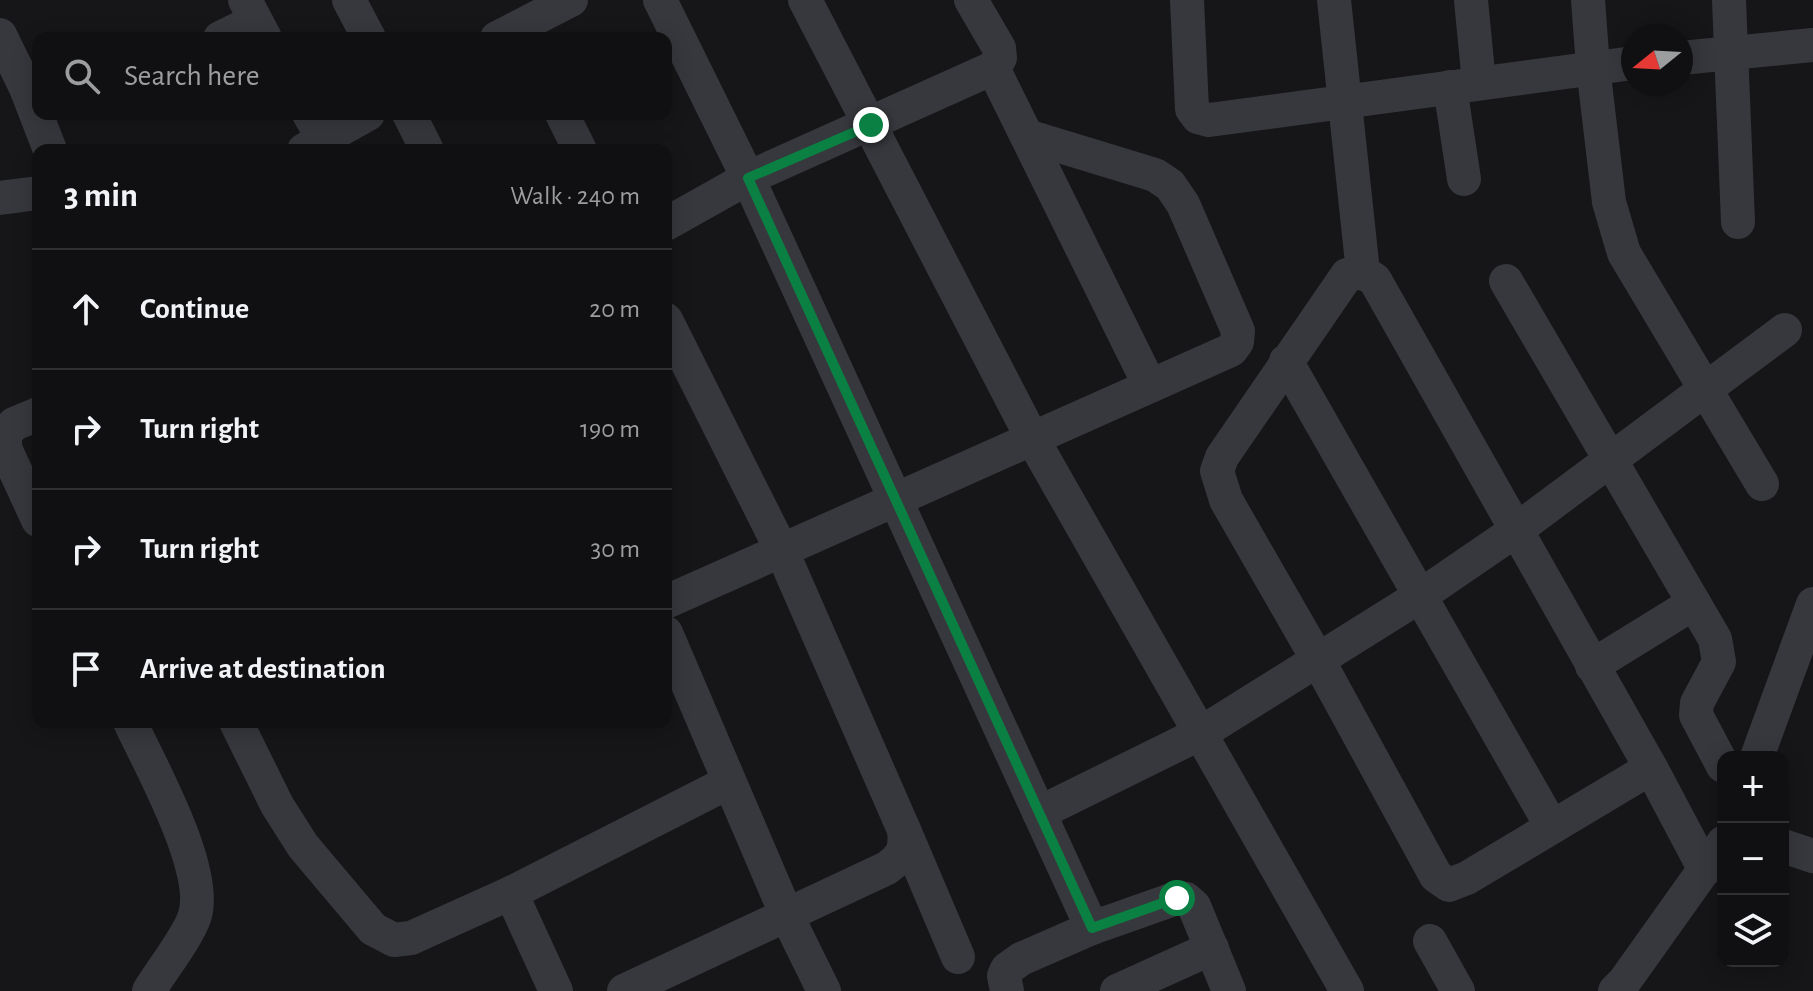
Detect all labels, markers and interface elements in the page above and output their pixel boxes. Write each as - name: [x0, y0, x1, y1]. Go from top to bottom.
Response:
- north arrow: [1621, 24, 1693, 96]
- search box: [32, 32, 672, 120]
- icon: search: [60, 54, 104, 98]
- text: Search here: [124, 61, 260, 91]
- route end: [853, 107, 889, 143]
- text: 3 min: [64, 179, 138, 213]
- text: Walk · 240 m: [510, 183, 640, 209]
- icon: ahead: [64, 287, 108, 331]
- text: Continue: [140, 294, 249, 324]
- text: 20 m: [589, 296, 640, 322]
- icon: right: [64, 407, 108, 451]
- text: Turn right: [140, 414, 259, 444]
- text: 190 m: [580, 416, 640, 442]
- icon: right: [64, 527, 108, 571]
- text: Turn right: [140, 534, 259, 564]
- text: 30 m: [590, 536, 640, 562]
- icon: arrive: [64, 647, 108, 691]
- text: Arrive at destination: [140, 654, 386, 684]
- map controls: [1717, 751, 1789, 967]
- button: +: [1717, 751, 1789, 823]
- button: −: [1717, 823, 1789, 895]
- route start: [1159, 880, 1195, 916]
- button: layers: [1717, 895, 1789, 967]

